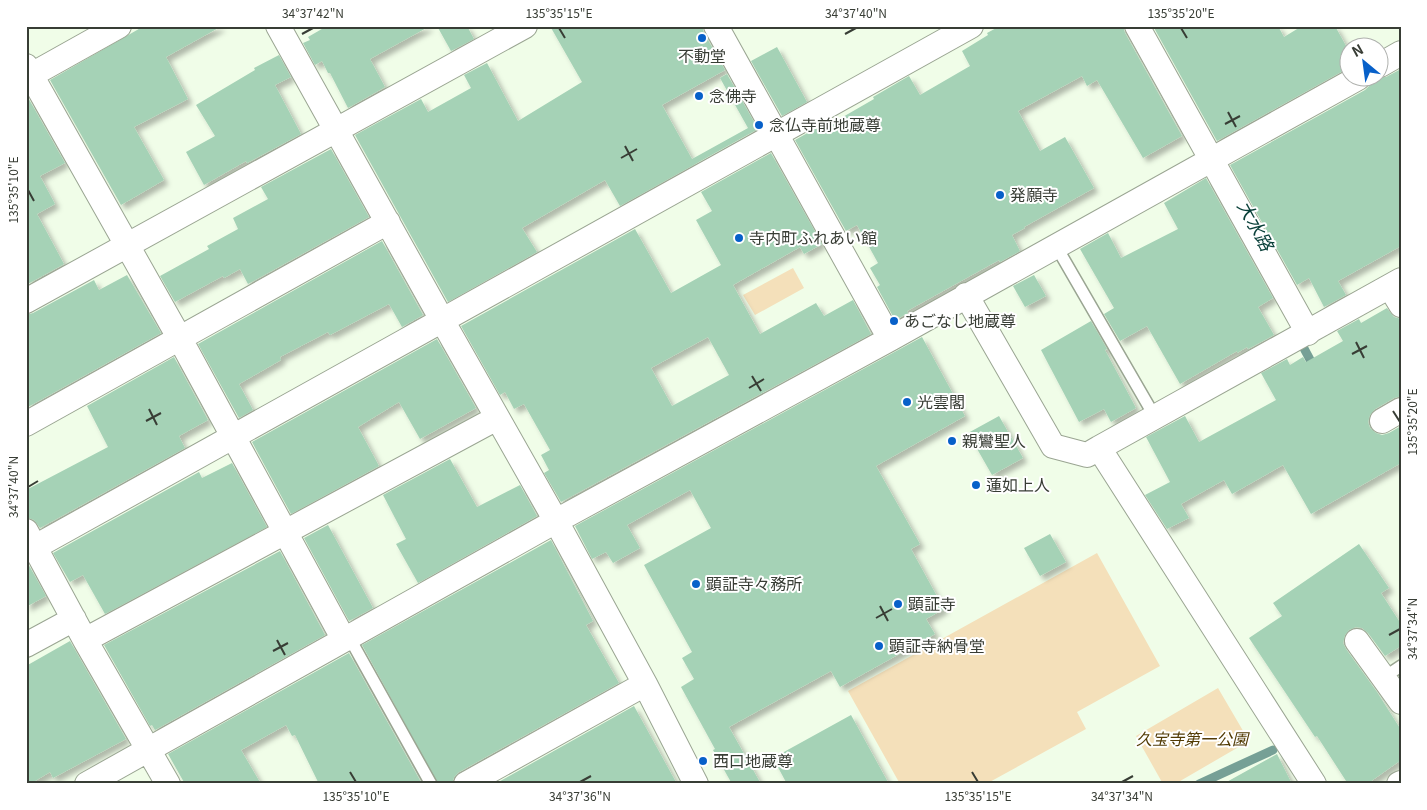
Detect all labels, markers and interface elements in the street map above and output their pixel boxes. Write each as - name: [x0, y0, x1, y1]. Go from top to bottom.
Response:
- text: 34°37'42"N: [282, 4, 344, 21]
- text: 135°35'15"E: [525, 4, 593, 21]
- text: 34°37'40"N: [825, 4, 887, 21]
- text: 135°35'20"E: [1147, 4, 1215, 21]
- marker: 不動堂: [696, 32, 708, 44]
- north arrow: [1340, 38, 1390, 88]
- text: N: [1348, 38, 1367, 61]
- place label: 不動堂: [678, 43, 726, 67]
- place label: 念佛寺: [709, 83, 757, 107]
- marker: 念佛寺: [693, 90, 705, 102]
- place label: 念仏寺前地蔵尊: [769, 112, 881, 136]
- marker: 念仏寺前地蔵尊: [753, 119, 765, 131]
- text: 135°35'10"E: [4, 156, 21, 224]
- place label: 発願寺: [1010, 182, 1058, 206]
- marker: 発願寺: [994, 189, 1006, 201]
- water label: 大水路: [1232, 195, 1282, 257]
- place label: 寺内町ふれあい館: [749, 225, 877, 249]
- marker: 寺内町ふれあい館: [733, 232, 745, 244]
- place label: あごなし地蔵尊: [904, 308, 1016, 332]
- marker: あごなし地蔵尊: [888, 315, 900, 327]
- text: 135°35'20"E: [1403, 388, 1420, 456]
- place label: 光雲閣: [917, 389, 965, 413]
- marker: 光雲閣: [901, 396, 913, 408]
- place label: 親鸞聖人: [962, 428, 1026, 452]
- marker: 親鸞聖人: [946, 435, 958, 447]
- text: 34°37'40"N: [4, 456, 21, 518]
- place label: 蓮如上人: [986, 472, 1050, 496]
- marker: 蓮如上人: [970, 479, 982, 491]
- place label: 顕証寺々務所: [706, 571, 802, 595]
- marker: 顕証寺々務所: [690, 578, 702, 590]
- place label: 顕証寺: [908, 591, 956, 615]
- marker: 顕証寺: [892, 598, 904, 610]
- text: 34°37'34"N: [1403, 598, 1420, 660]
- place label: 顕証寺納骨堂: [889, 633, 985, 657]
- marker: 顕証寺納骨堂: [873, 640, 885, 652]
- park label: 久宝寺第一公園: [1136, 726, 1250, 750]
- place label: 西口地蔵尊: [713, 748, 793, 772]
- marker: 西口地蔵尊: [697, 755, 709, 767]
- text: 135°35'10"E: [322, 787, 390, 804]
- text: 34°37'36"N: [549, 787, 611, 804]
- text: 135°35'15"E: [944, 787, 1012, 804]
- text: 34°37'34"N: [1091, 787, 1153, 804]

